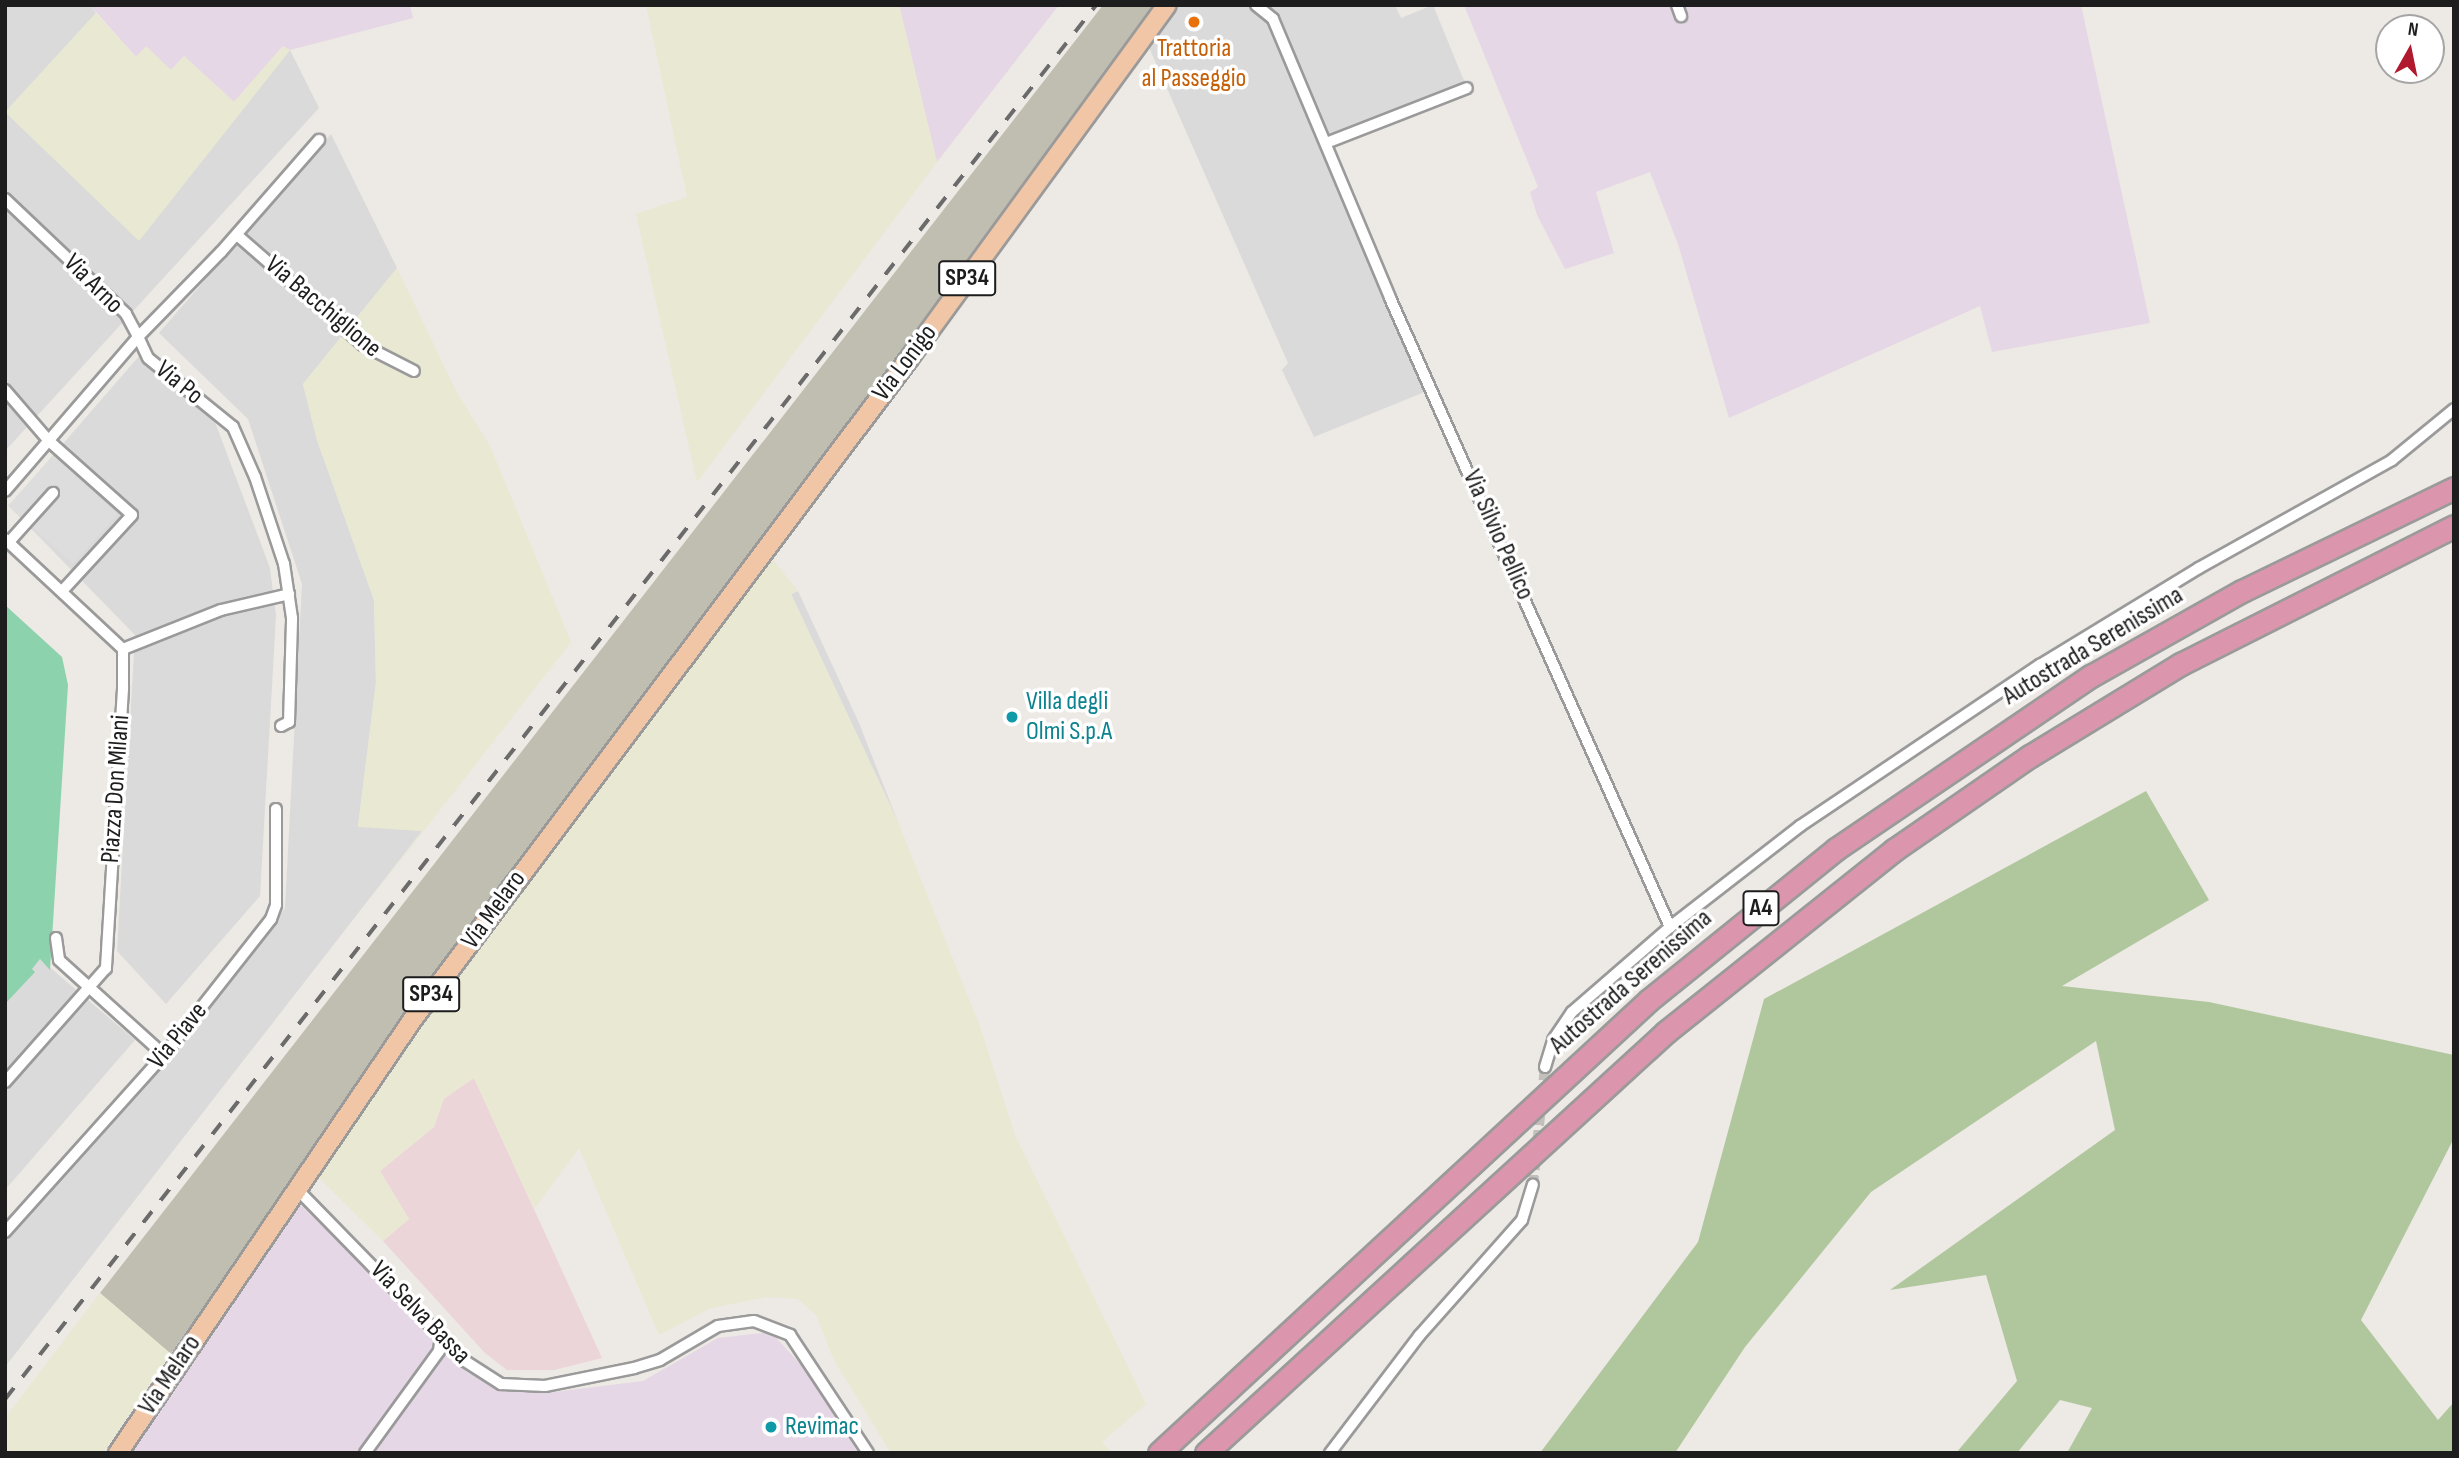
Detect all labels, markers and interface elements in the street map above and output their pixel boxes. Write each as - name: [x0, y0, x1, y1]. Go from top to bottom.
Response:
- marker: Trattoria al Passeggio: [1186, 14, 1202, 30]
- north arrow: [2375, 14, 2445, 84]
- text: N: [2406, 18, 2420, 42]
- place label: Trattoria al Passeggio: [1142, 33, 1246, 94]
- street label: Via Arno: [57, 248, 129, 320]
- street label: Via Bacchiglione: [259, 249, 387, 365]
- road number: SP34: [937, 258, 997, 298]
- street label: Via Lonigo: [866, 319, 944, 407]
- street label: Via Po: [149, 354, 209, 412]
- street label: Via Silvio Pellico: [1456, 465, 1540, 605]
- street label: Autostrada Serenissima: [1997, 580, 2189, 712]
- place label: Villa degli Olmi S.p.A: [1026, 686, 1112, 748]
- marker: Villa degli Olmi S.p.A: [1004, 709, 1020, 725]
- street label: Piazza Don Milani: [95, 714, 137, 864]
- street label: Via Melaro: [455, 865, 533, 955]
- road number: A4: [1742, 888, 1780, 928]
- street label: Autostrada Serenissima: [1543, 903, 1719, 1061]
- road number: SP34: [401, 974, 461, 1014]
- street label: Via Piave: [142, 996, 214, 1076]
- street label: Via Selva Bassa: [363, 1255, 477, 1371]
- street label: Via Melaro: [132, 1329, 208, 1421]
- place label: Revimac: [785, 1411, 859, 1443]
- marker: Revimac: [763, 1419, 779, 1435]

